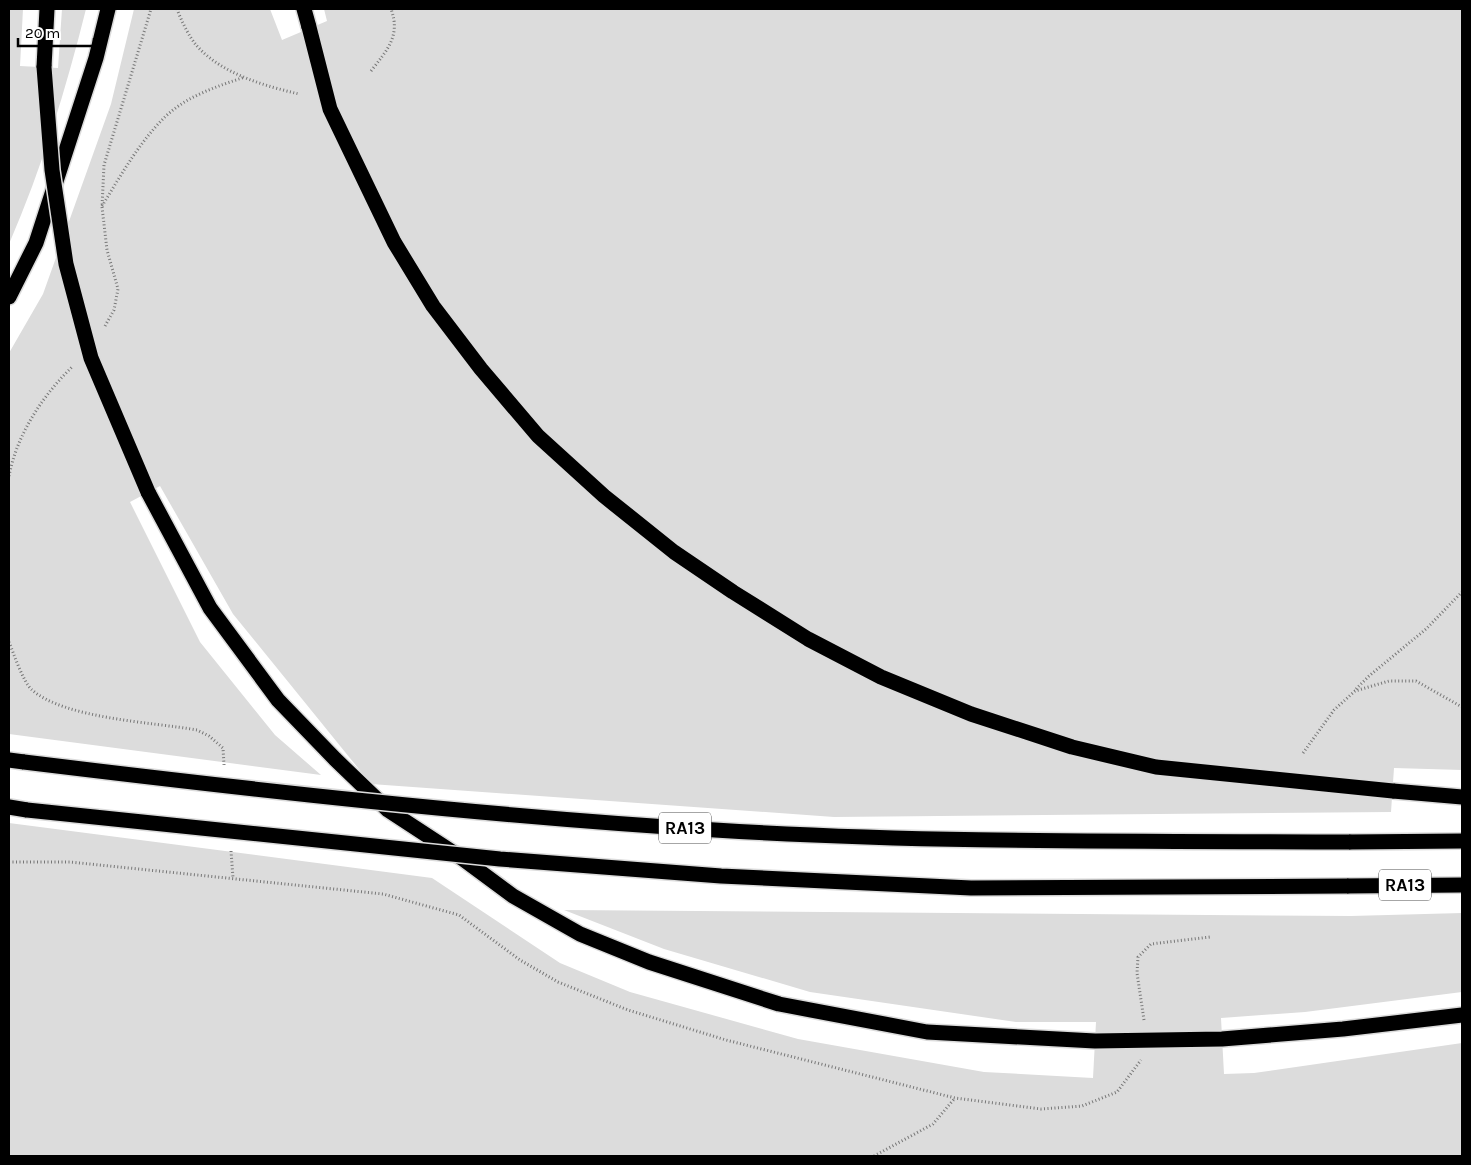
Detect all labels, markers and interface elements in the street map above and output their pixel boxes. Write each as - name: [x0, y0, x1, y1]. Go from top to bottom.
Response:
- scale bar: [18, 15, 94, 47]
- text: 20 m: [25, 24, 60, 42]
- road number: RA13: [659, 812, 711, 844]
- road number: RA13: [1379, 870, 1431, 900]

